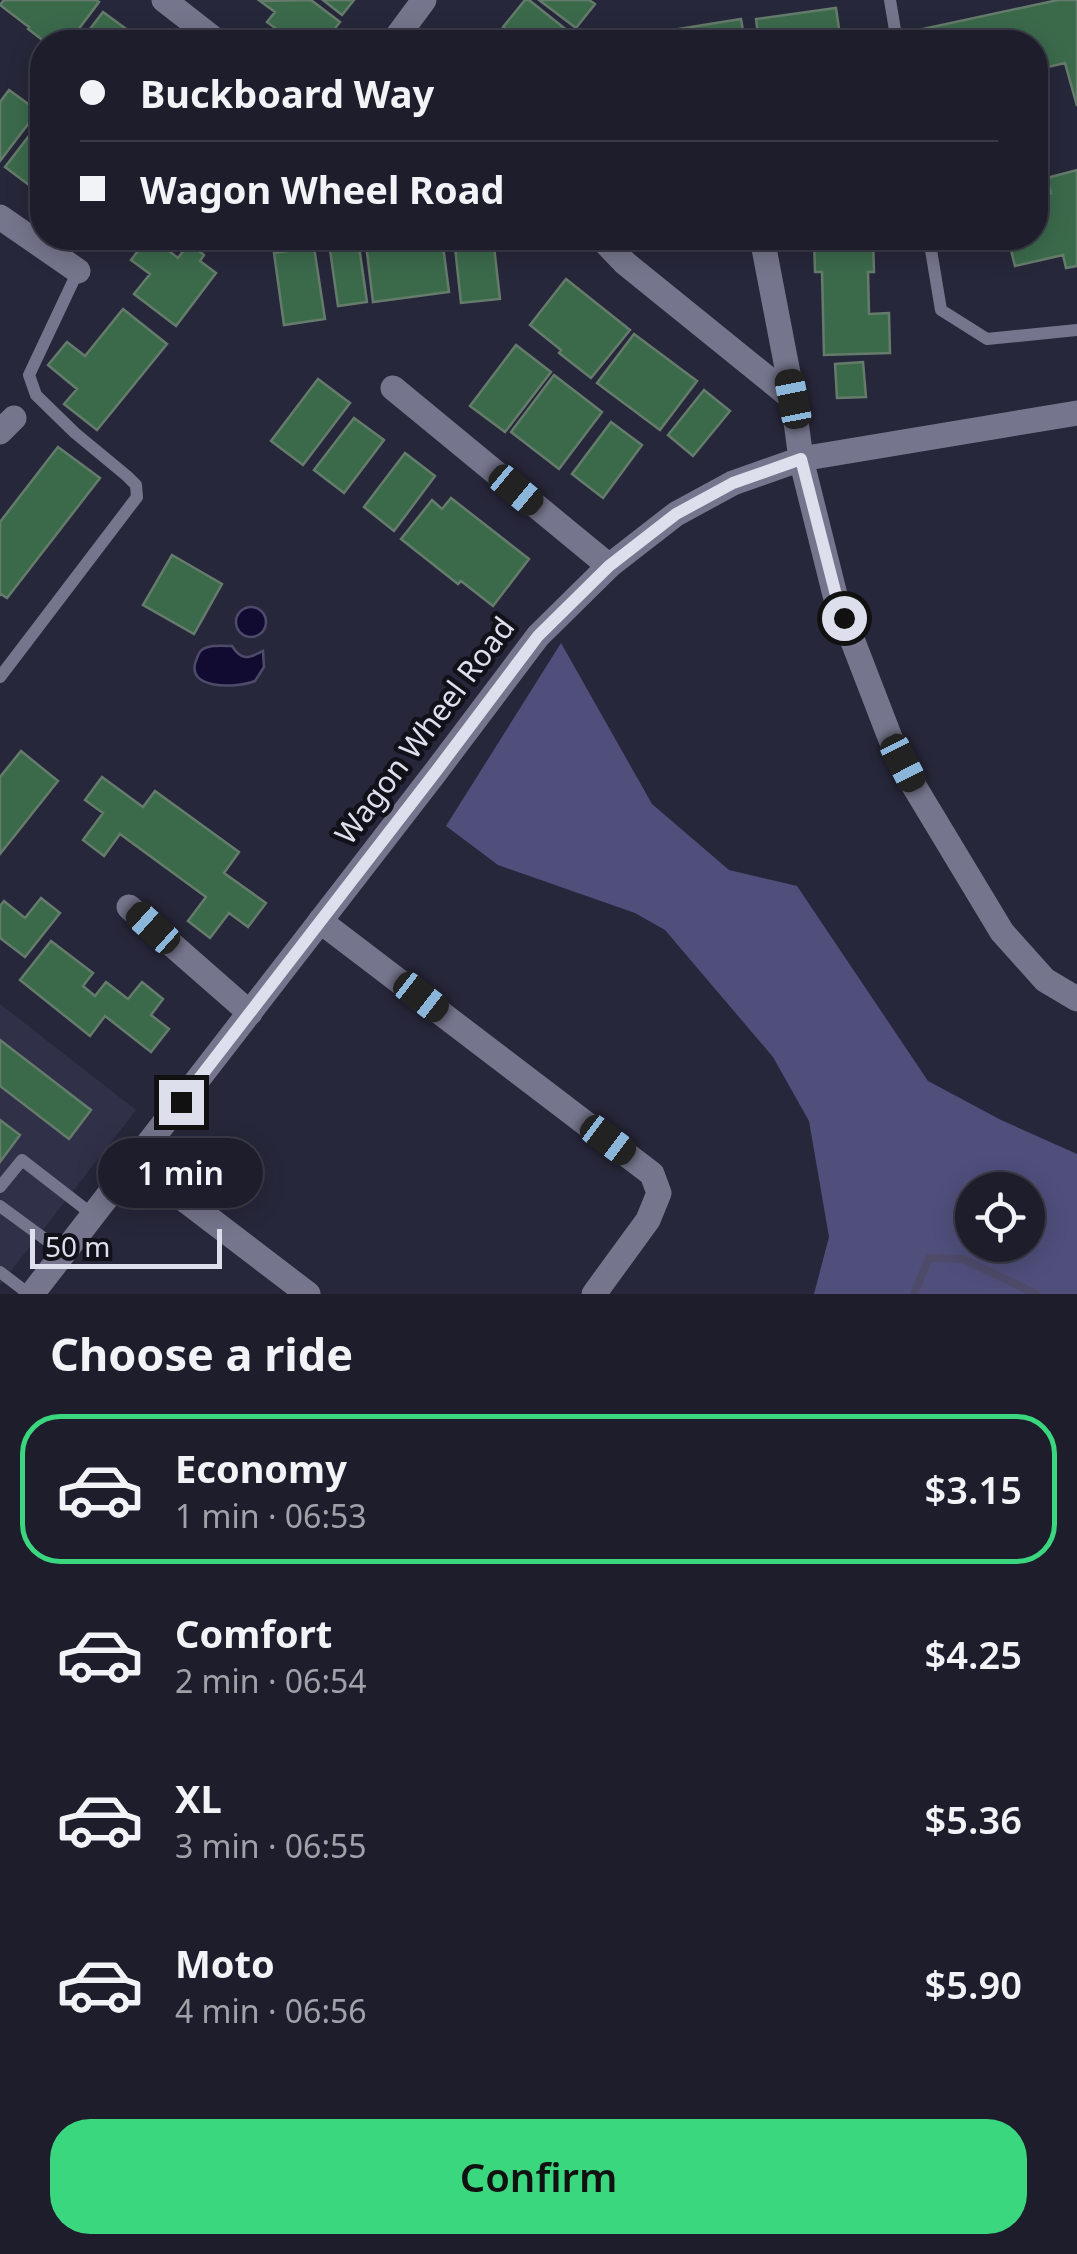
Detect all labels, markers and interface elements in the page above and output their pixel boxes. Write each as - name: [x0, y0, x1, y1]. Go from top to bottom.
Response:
- text: Buckboard Way: [140, 67, 434, 119]
- text: Wagon Wheel Road: [140, 163, 505, 215]
- car: [773, 367, 813, 431]
- car: [483, 459, 549, 521]
- route start: [822, 596, 867, 641]
- street label: Wagon Wheel Road: [325, 608, 523, 852]
- car: [876, 729, 930, 797]
- car: [121, 897, 185, 959]
- car: [388, 967, 454, 1027]
- route end: [159, 1080, 204, 1125]
- car: [575, 1110, 641, 1170]
- callout: 1 min: [99, 1137, 264, 1207]
- text: 1 min: [137, 1151, 224, 1194]
- map controls: [955, 1172, 1045, 1262]
- button: locate: [955, 1172, 1045, 1262]
- scale bar: [30, 1224, 222, 1268]
- text: 50 m: [45, 1227, 111, 1265]
- text: Choose a ride: [50, 1323, 353, 1384]
- text: Economy: [175, 1442, 347, 1494]
- icon: car: [55, 1444, 145, 1534]
- text: $3.15: [925, 1463, 1022, 1515]
- text: 1 min · 06:53: [175, 1494, 367, 1537]
- text: Comfort: [175, 1607, 332, 1659]
- icon: car: [55, 1609, 145, 1699]
- text: $4.25: [925, 1628, 1022, 1680]
- text: 2 min · 06:54: [175, 1659, 367, 1702]
- text: XL: [175, 1772, 222, 1824]
- icon: car: [55, 1774, 145, 1864]
- text: $5.36: [925, 1793, 1022, 1845]
- text: 3 min · 06:55: [175, 1824, 367, 1867]
- text: Moto: [175, 1937, 275, 1989]
- icon: car: [55, 1939, 145, 2029]
- text: $5.90: [925, 1958, 1022, 2010]
- text: 4 min · 06:56: [175, 1989, 367, 2032]
- button: Confirm: [50, 2119, 1027, 2234]

